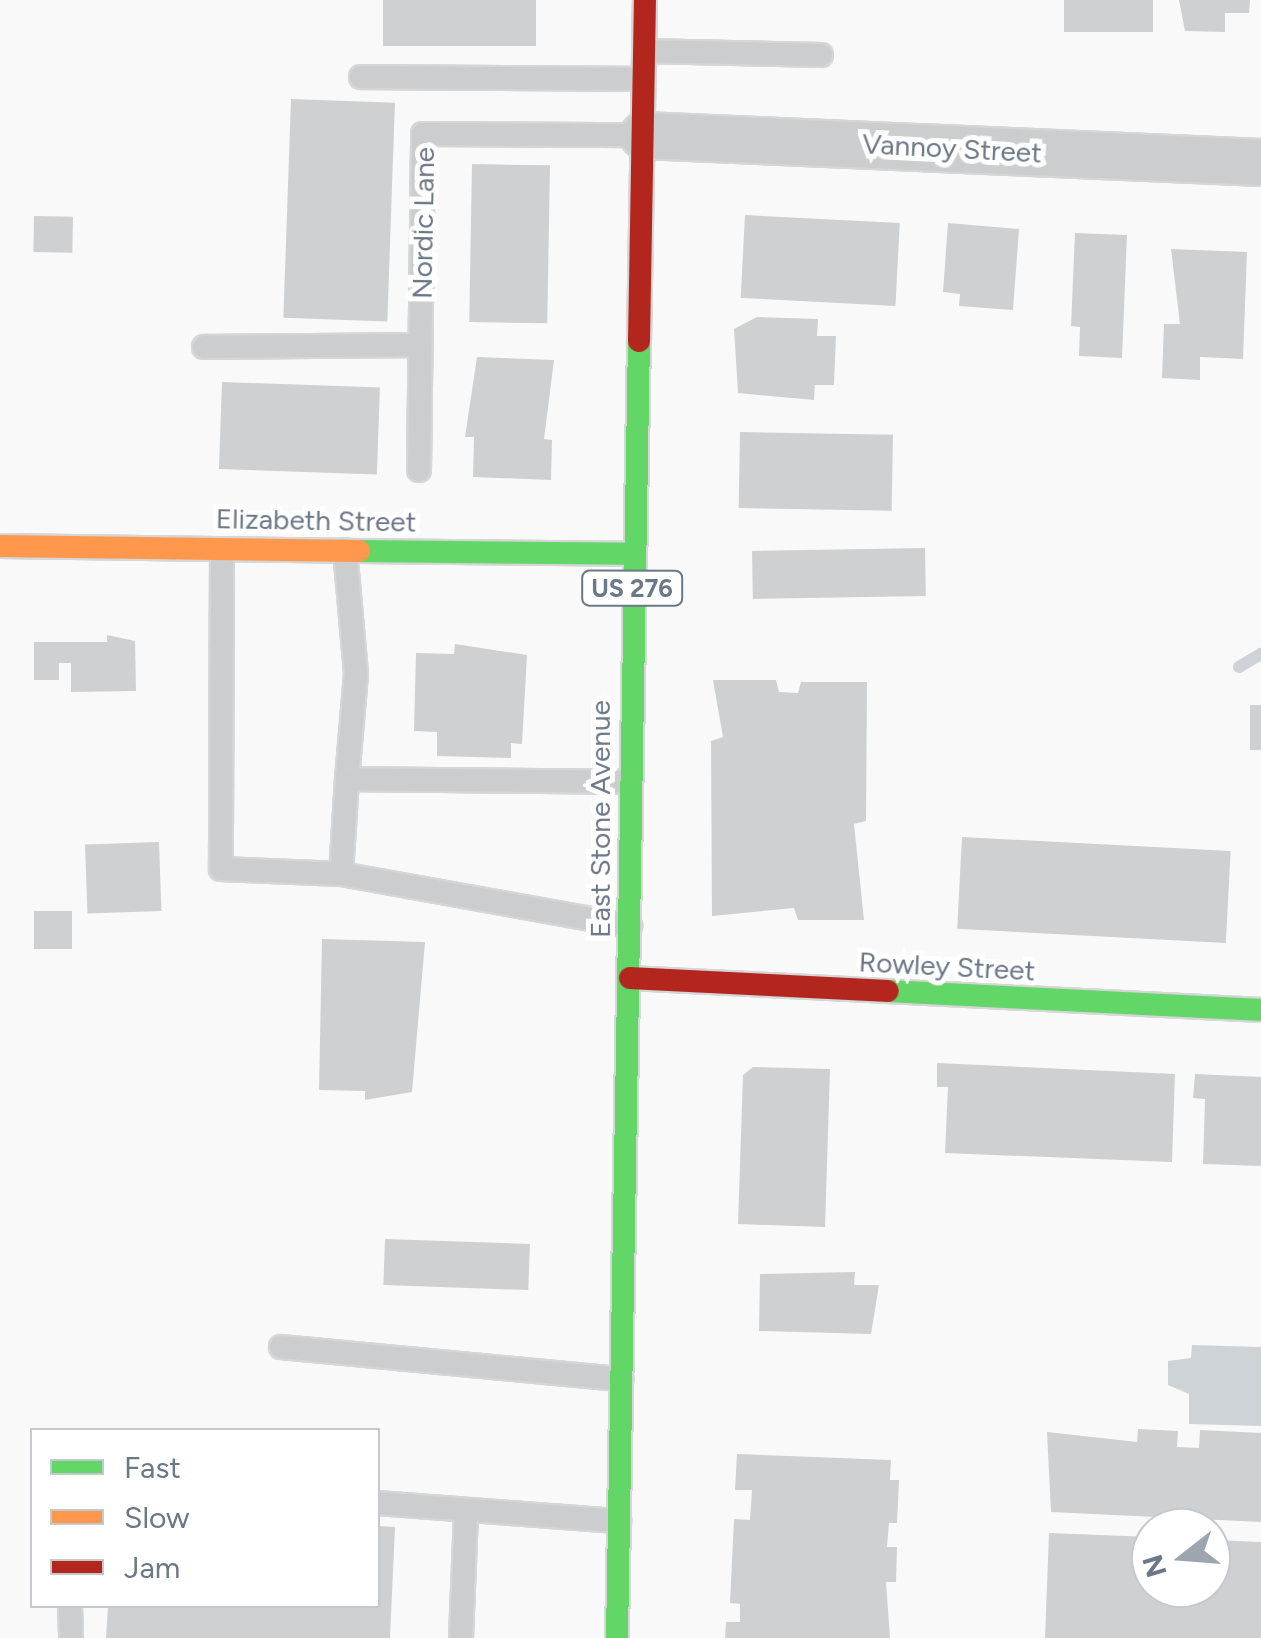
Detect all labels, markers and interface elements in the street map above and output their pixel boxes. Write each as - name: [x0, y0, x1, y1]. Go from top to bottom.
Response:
- street label: Vannoy Street: [861, 127, 1043, 169]
- street label: Nordic Lane: [405, 147, 441, 299]
- street label: Elizabeth Street: [215, 501, 417, 539]
- road number: US 276: [580, 568, 684, 608]
- street label: East Stone Avenue: [583, 700, 617, 938]
- street label: Rowley Street: [858, 945, 1036, 987]
- legend: [30, 1428, 380, 1608]
- text: Fast: [124, 1449, 181, 1486]
- text: Slow: [124, 1499, 190, 1536]
- north arrow: [1131, 1508, 1231, 1608]
- text: Jam: [124, 1549, 180, 1586]
- text: N: [1135, 1551, 1174, 1582]

